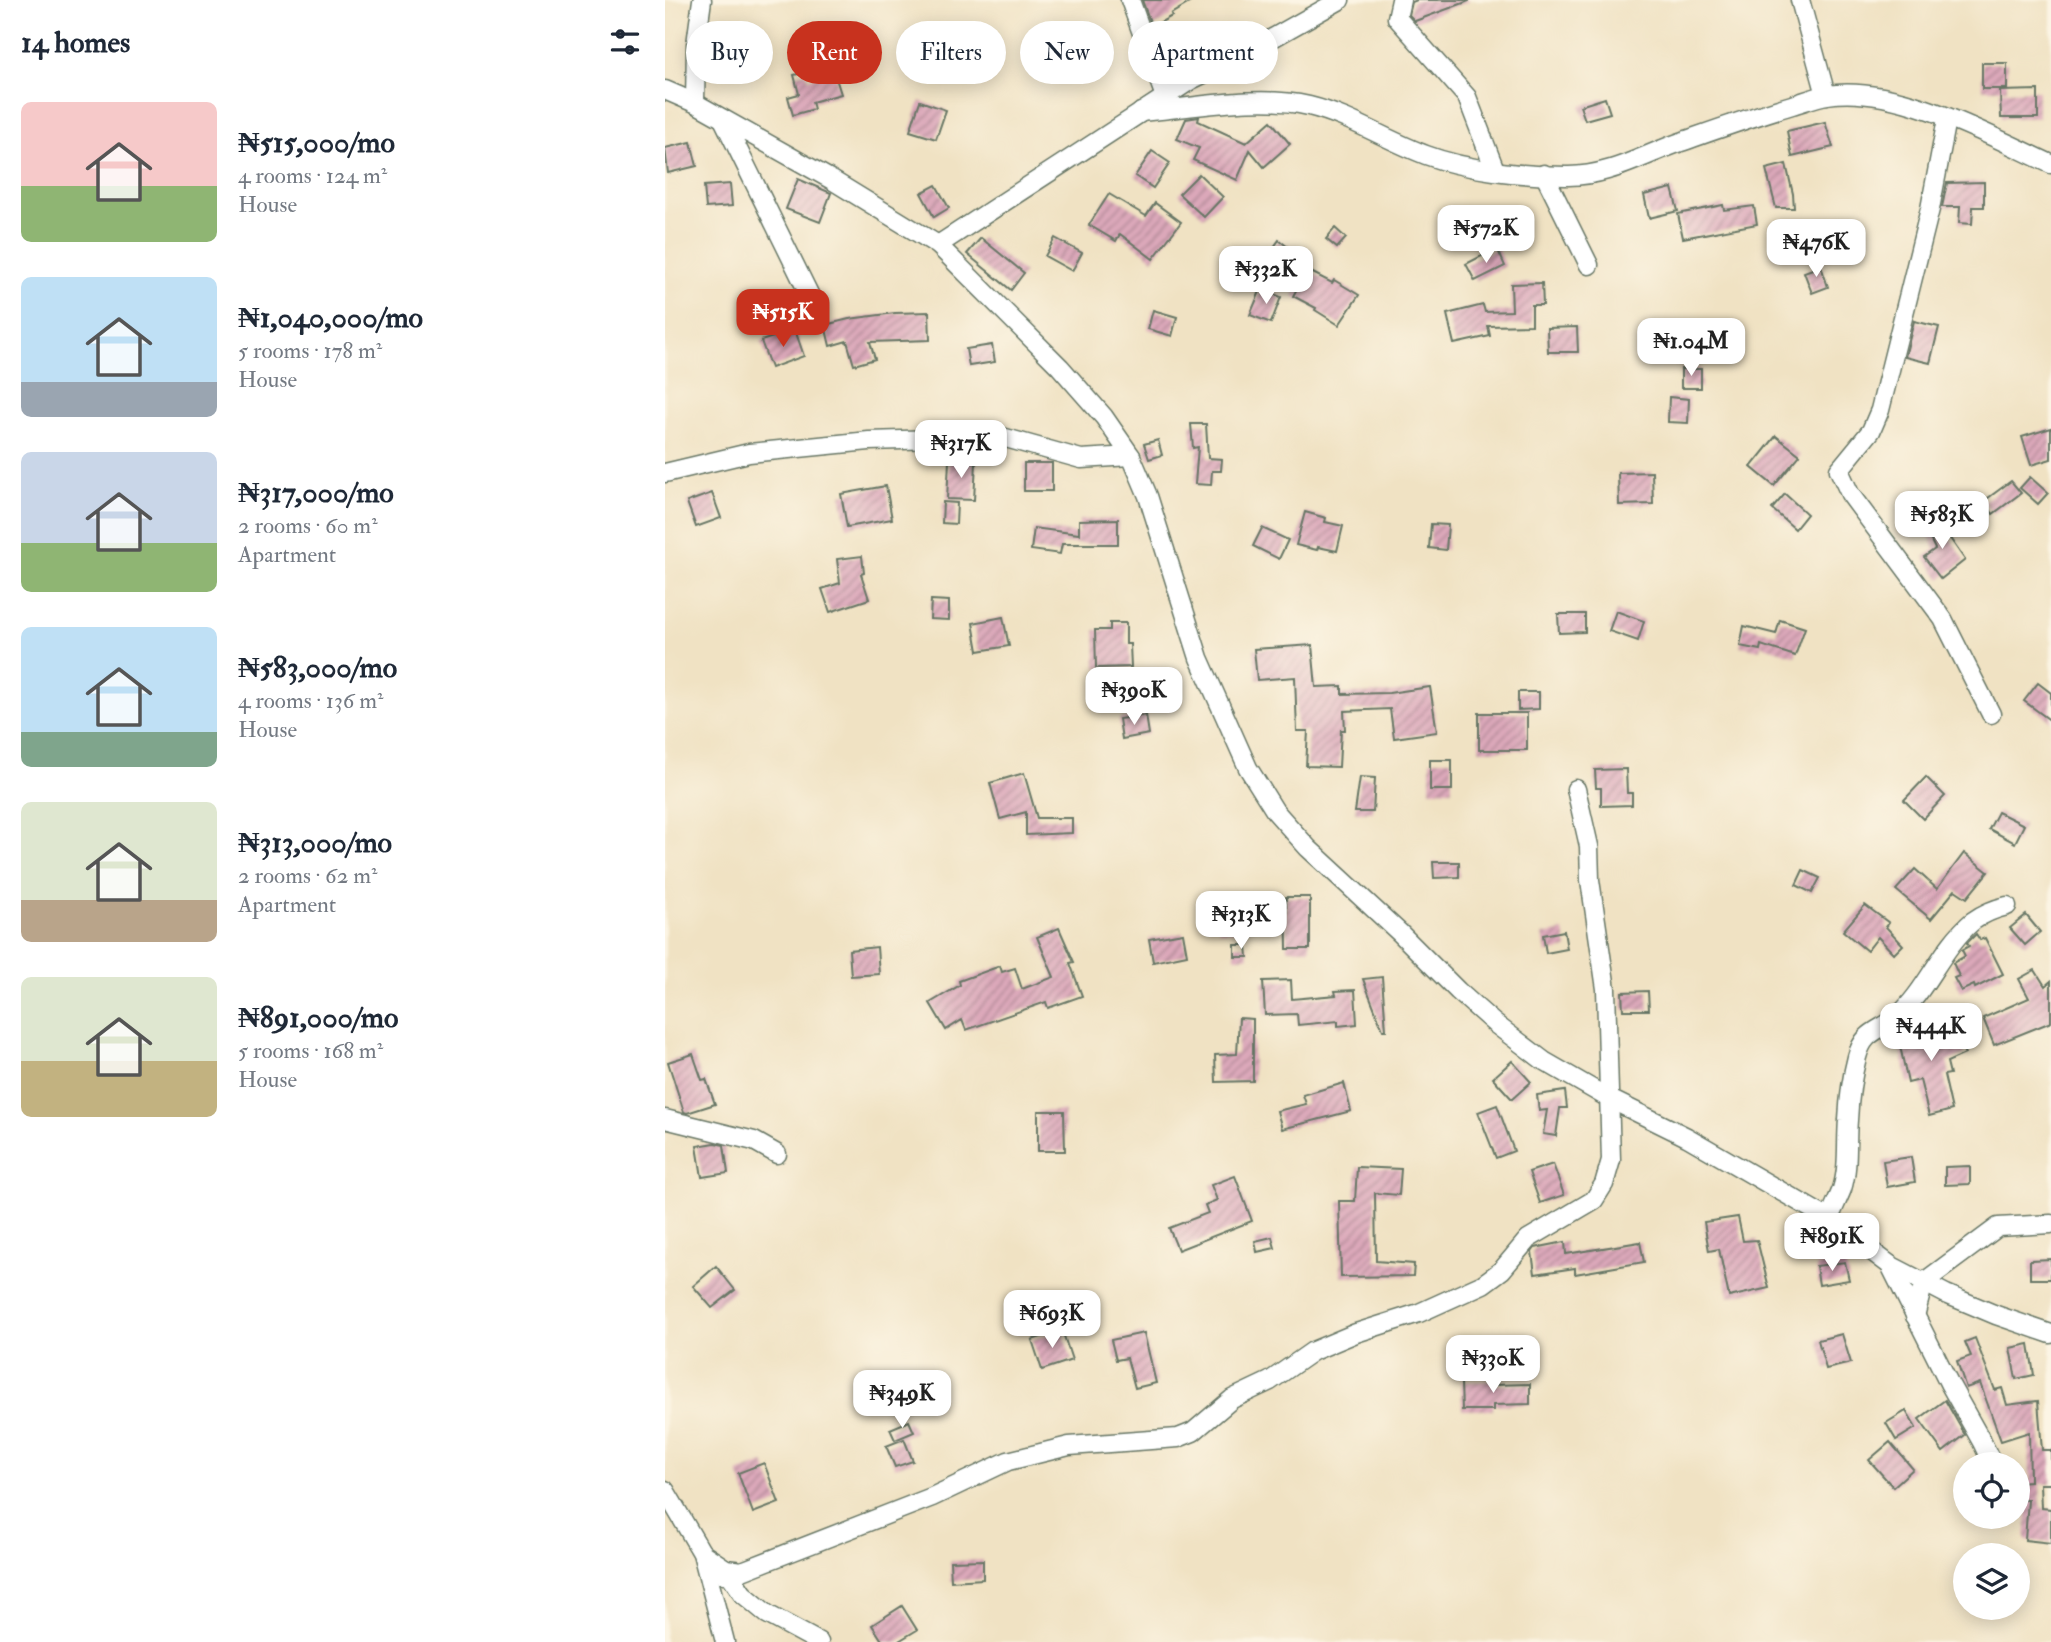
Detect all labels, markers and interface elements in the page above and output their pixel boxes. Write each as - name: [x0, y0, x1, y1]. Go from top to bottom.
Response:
- chip: Buy: [686, 21, 773, 84]
- chip: Rent: [787, 21, 882, 84]
- chip: Filters: [896, 21, 1006, 84]
- chip: New: [1020, 21, 1114, 84]
- chip: Apartment: [1128, 21, 1278, 84]
- icon: filters: [606, 23, 644, 61]
- text: 14 homes: [21, 24, 130, 61]
- text: ₦515,000/mo: [238, 124, 395, 161]
- icon: home: [77, 130, 161, 214]
- text: 4 rooms · 124 m²: [238, 161, 387, 190]
- text: House: [238, 190, 297, 219]
- pin: ₦572K: [1437, 205, 1535, 265]
- text: ₦572K: [1453, 213, 1519, 242]
- pin: ₦476K: [1767, 219, 1865, 279]
- text: ₦476K: [1783, 227, 1849, 256]
- pin: ₦332K: [1217, 246, 1315, 306]
- text: ₦332K: [1235, 254, 1297, 283]
- pin: ₦515K: [734, 290, 832, 349]
- text: ₦515K: [752, 297, 814, 326]
- text: ₦1,040,000/mo: [238, 299, 423, 336]
- icon: home: [77, 305, 161, 389]
- pin: ₦1.04M: [1634, 318, 1748, 378]
- text: ₦1.04M: [1653, 326, 1729, 355]
- text: 5 rooms · 178 m²: [238, 336, 382, 365]
- text: House: [238, 365, 297, 394]
- pin: ₦317K: [912, 420, 1010, 480]
- text: ₦317K: [931, 428, 991, 457]
- text: ₦317,000/mo: [238, 474, 394, 511]
- icon: home: [77, 480, 161, 564]
- pin: ₦583K: [1893, 491, 1991, 551]
- text: ₦583K: [1911, 499, 1973, 528]
- text: 2 rooms · 60 m²: [238, 511, 378, 540]
- text: Apartment: [238, 540, 336, 569]
- text: ₦583,000/mo: [238, 649, 397, 686]
- icon: home: [77, 655, 161, 739]
- pin: ₦390K: [1085, 668, 1183, 727]
- text: ₦390K: [1101, 675, 1167, 704]
- text: 4 rooms · 136 m²: [238, 686, 384, 715]
- text: House: [238, 715, 297, 744]
- text: ₦313,000/mo: [238, 824, 392, 861]
- icon: home: [77, 830, 161, 914]
- text: 2 rooms · 62 m²: [238, 861, 377, 890]
- text: Apartment: [238, 890, 336, 919]
- pin: ₦313K: [1192, 892, 1290, 951]
- text: ₦313K: [1212, 899, 1270, 928]
- text: ₦891,000/mo: [238, 999, 398, 1036]
- pin: ₦444K: [1882, 1004, 1980, 1063]
- icon: home: [77, 1005, 161, 1089]
- text: ₦444K: [1896, 1011, 1966, 1040]
- text: 5 rooms · 168 m²: [238, 1036, 383, 1065]
- text: House: [238, 1065, 297, 1094]
- pin: ₦891K: [1783, 1214, 1881, 1273]
- text: ₦891K: [1800, 1221, 1864, 1250]
- pin: ₦693K: [1003, 1290, 1101, 1350]
- text: ₦693K: [1020, 1298, 1084, 1327]
- pin: ₦330K: [1444, 1336, 1542, 1395]
- text: ₦330K: [1462, 1343, 1524, 1372]
- pin: ₦349K: [853, 1370, 951, 1430]
- text: ₦349K: [869, 1378, 935, 1407]
- map controls: [1953, 1452, 2030, 1620]
- button: locate: [1953, 1452, 2030, 1529]
- button: layers: [1953, 1543, 2030, 1620]

